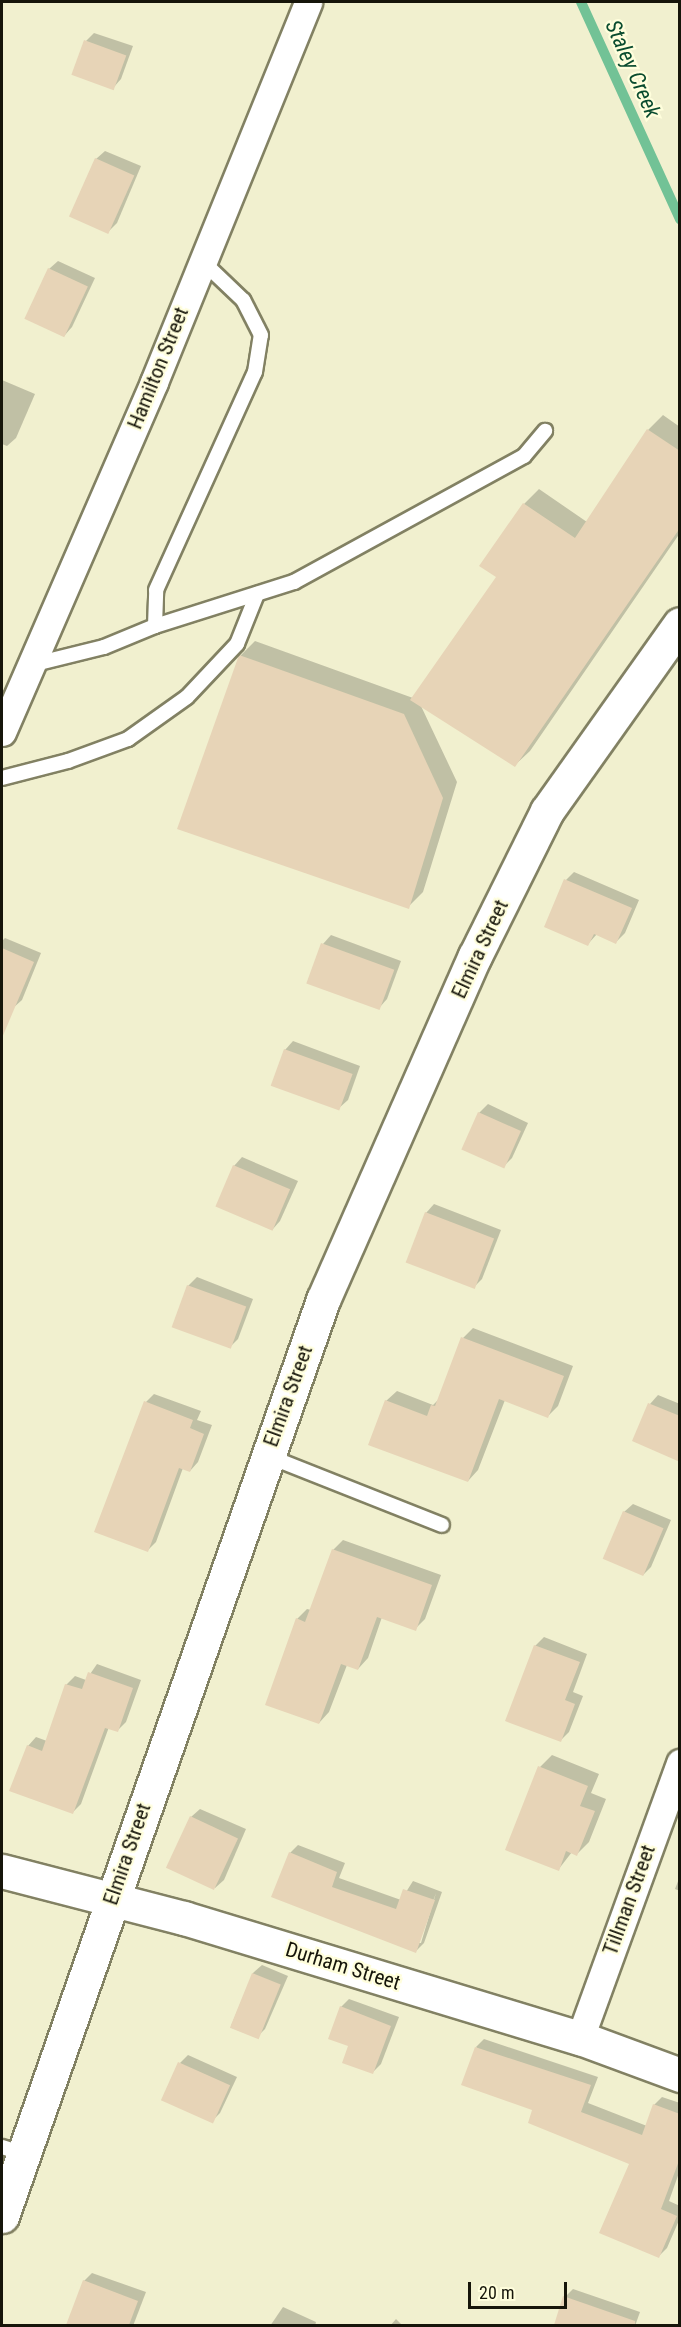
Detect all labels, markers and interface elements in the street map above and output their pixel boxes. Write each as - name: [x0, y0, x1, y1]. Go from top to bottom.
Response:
- water label: Staley Creek: [600, 16, 666, 122]
- street label: Hamilton Street: [122, 303, 194, 433]
- street label: Elmira Street: [446, 896, 514, 1002]
- street label: Elmira Street: [258, 1342, 318, 1450]
- street label: Elmira Street: [98, 1800, 156, 1908]
- street label: Tillman Street: [597, 1841, 661, 1959]
- street label: Durham Street: [283, 1937, 403, 1995]
- scale bar: [471, 2270, 570, 2308]
- text: 20 m: [479, 2282, 514, 2303]

